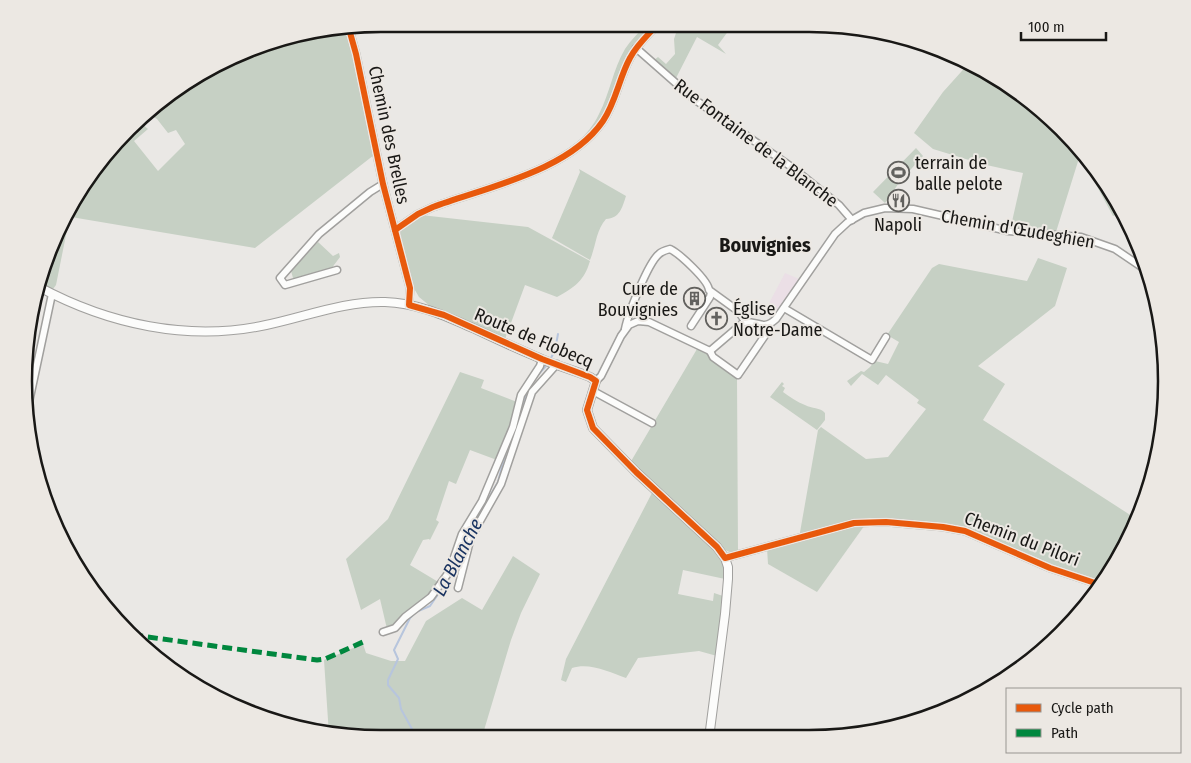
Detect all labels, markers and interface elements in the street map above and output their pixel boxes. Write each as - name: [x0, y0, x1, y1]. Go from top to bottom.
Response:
- scale bar: [1021, 10, 1106, 42]
- text: 100 m: [1028, 18, 1065, 36]
- street label: Chemin des Brelles: [364, 64, 414, 206]
- street label: Rue Fontaine de la Blanche: [670, 74, 842, 212]
- place label: terrain de balle pelote: [915, 152, 1003, 195]
- sports icon: terrain de balle pelote: [887, 161, 911, 185]
- restaurant icon: Napoli: [886, 188, 910, 212]
- street label: Chemin d'Œudeghien: [939, 205, 1097, 253]
- place label: Napoli: [874, 214, 922, 236]
- district label: Bouvignies: [719, 233, 811, 257]
- place label: Cure de Bouvignies: [598, 278, 678, 321]
- building icon: Cure de Bouvignies: [682, 287, 706, 311]
- place label: Église Notre-Dame: [733, 297, 823, 341]
- street label: Route de Flobecq: [471, 303, 597, 373]
- church icon: Église Notre-Dame: [705, 307, 729, 331]
- street label: Chemin du Pilori: [961, 507, 1083, 571]
- water label: La Blanche: [427, 515, 487, 600]
- legend: [1006, 688, 1181, 753]
- text: Cycle path: [1051, 699, 1114, 717]
- text: Path: [1051, 724, 1078, 742]

